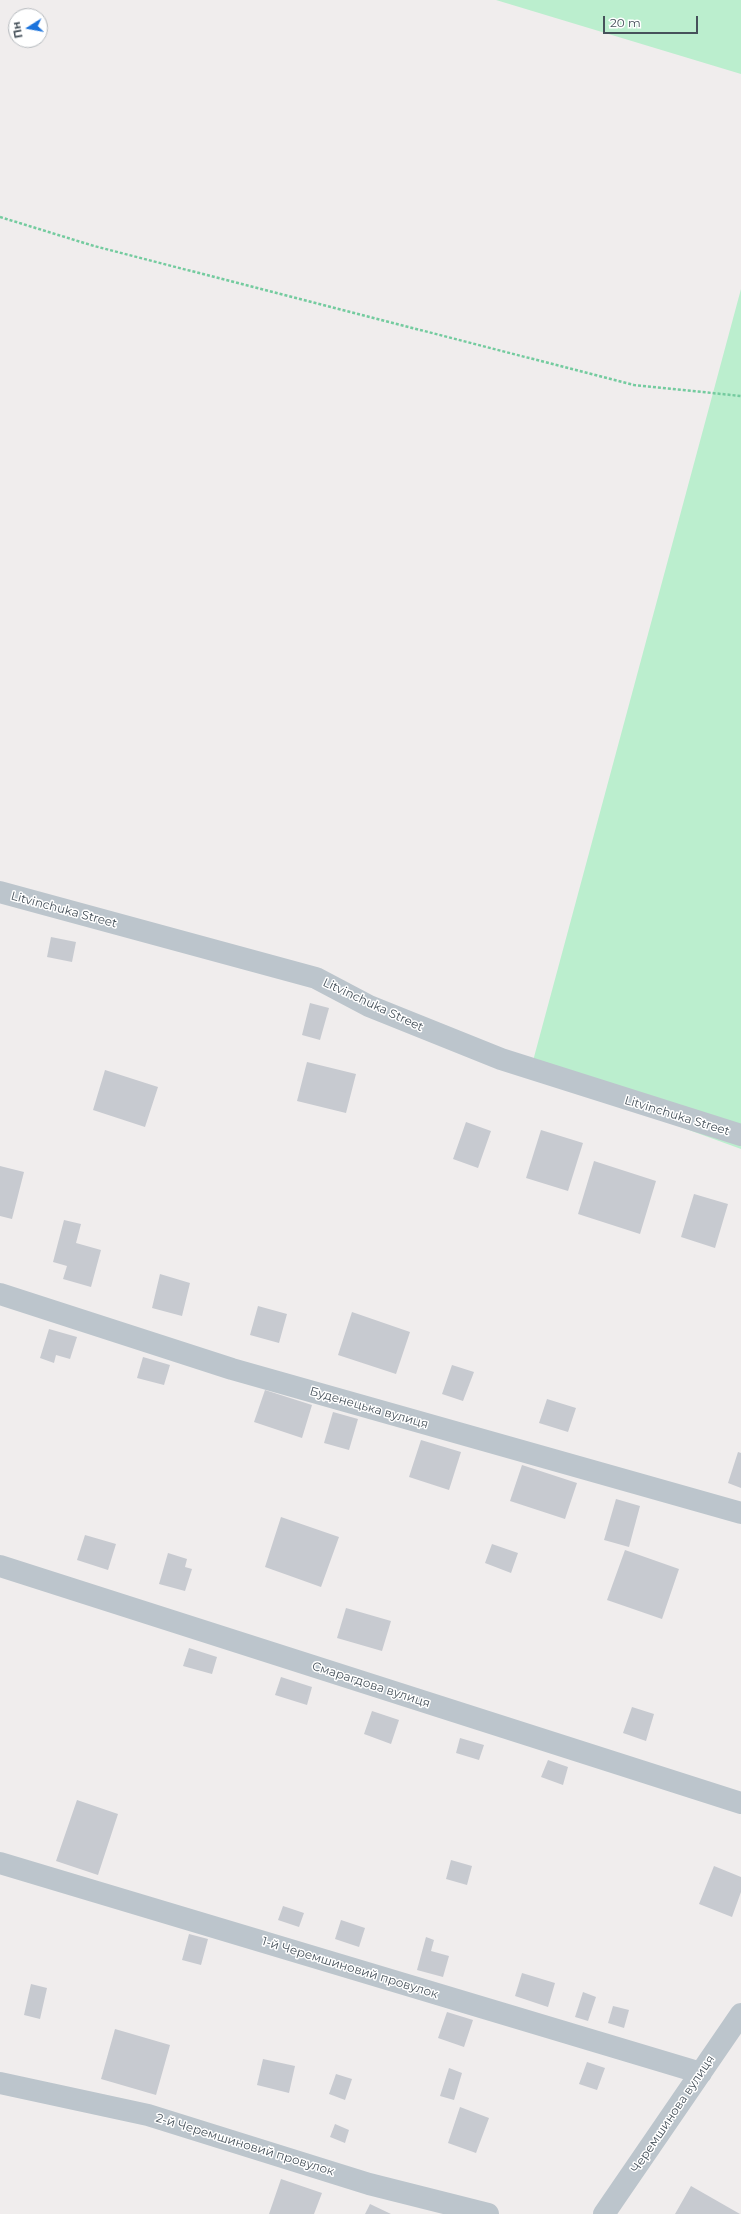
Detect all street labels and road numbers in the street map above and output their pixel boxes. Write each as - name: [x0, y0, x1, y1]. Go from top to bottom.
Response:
- street label: Litvinchuka Street: [9, 889, 119, 931]
- street label: Litvinchuka Street: [320, 975, 426, 1035]
- street label: Litvinchuka Street: [623, 1093, 731, 1139]
- street label: Буденецька вулиця: [308, 1384, 430, 1432]
- street label: Смарагдова вулиця: [310, 1659, 432, 1711]
- street label: 1-й Черемшиновий провулок: [260, 1934, 440, 2002]
- street label: Черемшинова вулиця: [628, 2052, 718, 2176]
- street label: 2-й Черемшиновий провулок: [154, 2111, 336, 2179]

